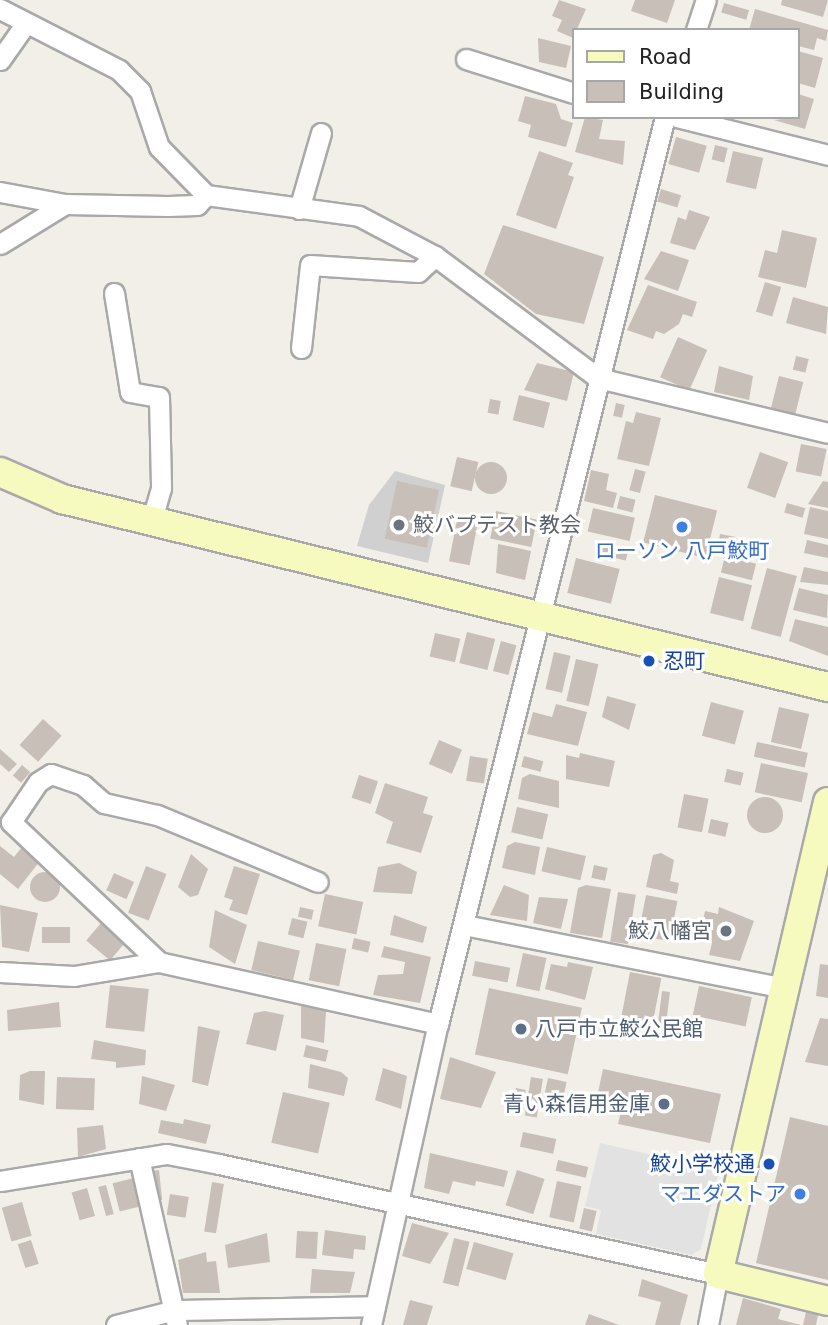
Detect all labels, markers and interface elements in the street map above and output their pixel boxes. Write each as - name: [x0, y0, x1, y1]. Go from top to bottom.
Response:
- legend: [572, 28, 800, 119]
- text: Road: [639, 45, 692, 69]
- text: Building: [639, 80, 724, 104]
- place label: 鮫バプテスト教会: [413, 512, 581, 538]
- marker: 鮫バプテスト教会: [391, 517, 407, 533]
- marker: ローソン 八戸鮫町: [674, 519, 690, 535]
- place label: ローソン 八戸鮫町: [595, 538, 769, 564]
- place label: 忍町: [663, 648, 705, 674]
- marker: 忍町: [641, 653, 657, 669]
- place label: 鮫八幡宮: [628, 918, 712, 944]
- marker: 鮫八幡宮: [718, 923, 734, 939]
- place label: 八戸市立鮫公民館: [535, 1016, 703, 1042]
- marker: 八戸市立鮫公民館: [513, 1021, 529, 1037]
- place label: 青い森信用金庫: [503, 1091, 650, 1117]
- marker: 青い森信用金庫: [656, 1096, 672, 1112]
- place label: 鮫小学校通: [650, 1151, 755, 1177]
- marker: 鮫小学校通: [761, 1156, 777, 1172]
- place label: マエダストア: [660, 1181, 786, 1207]
- marker: マエダストア: [792, 1186, 808, 1202]

